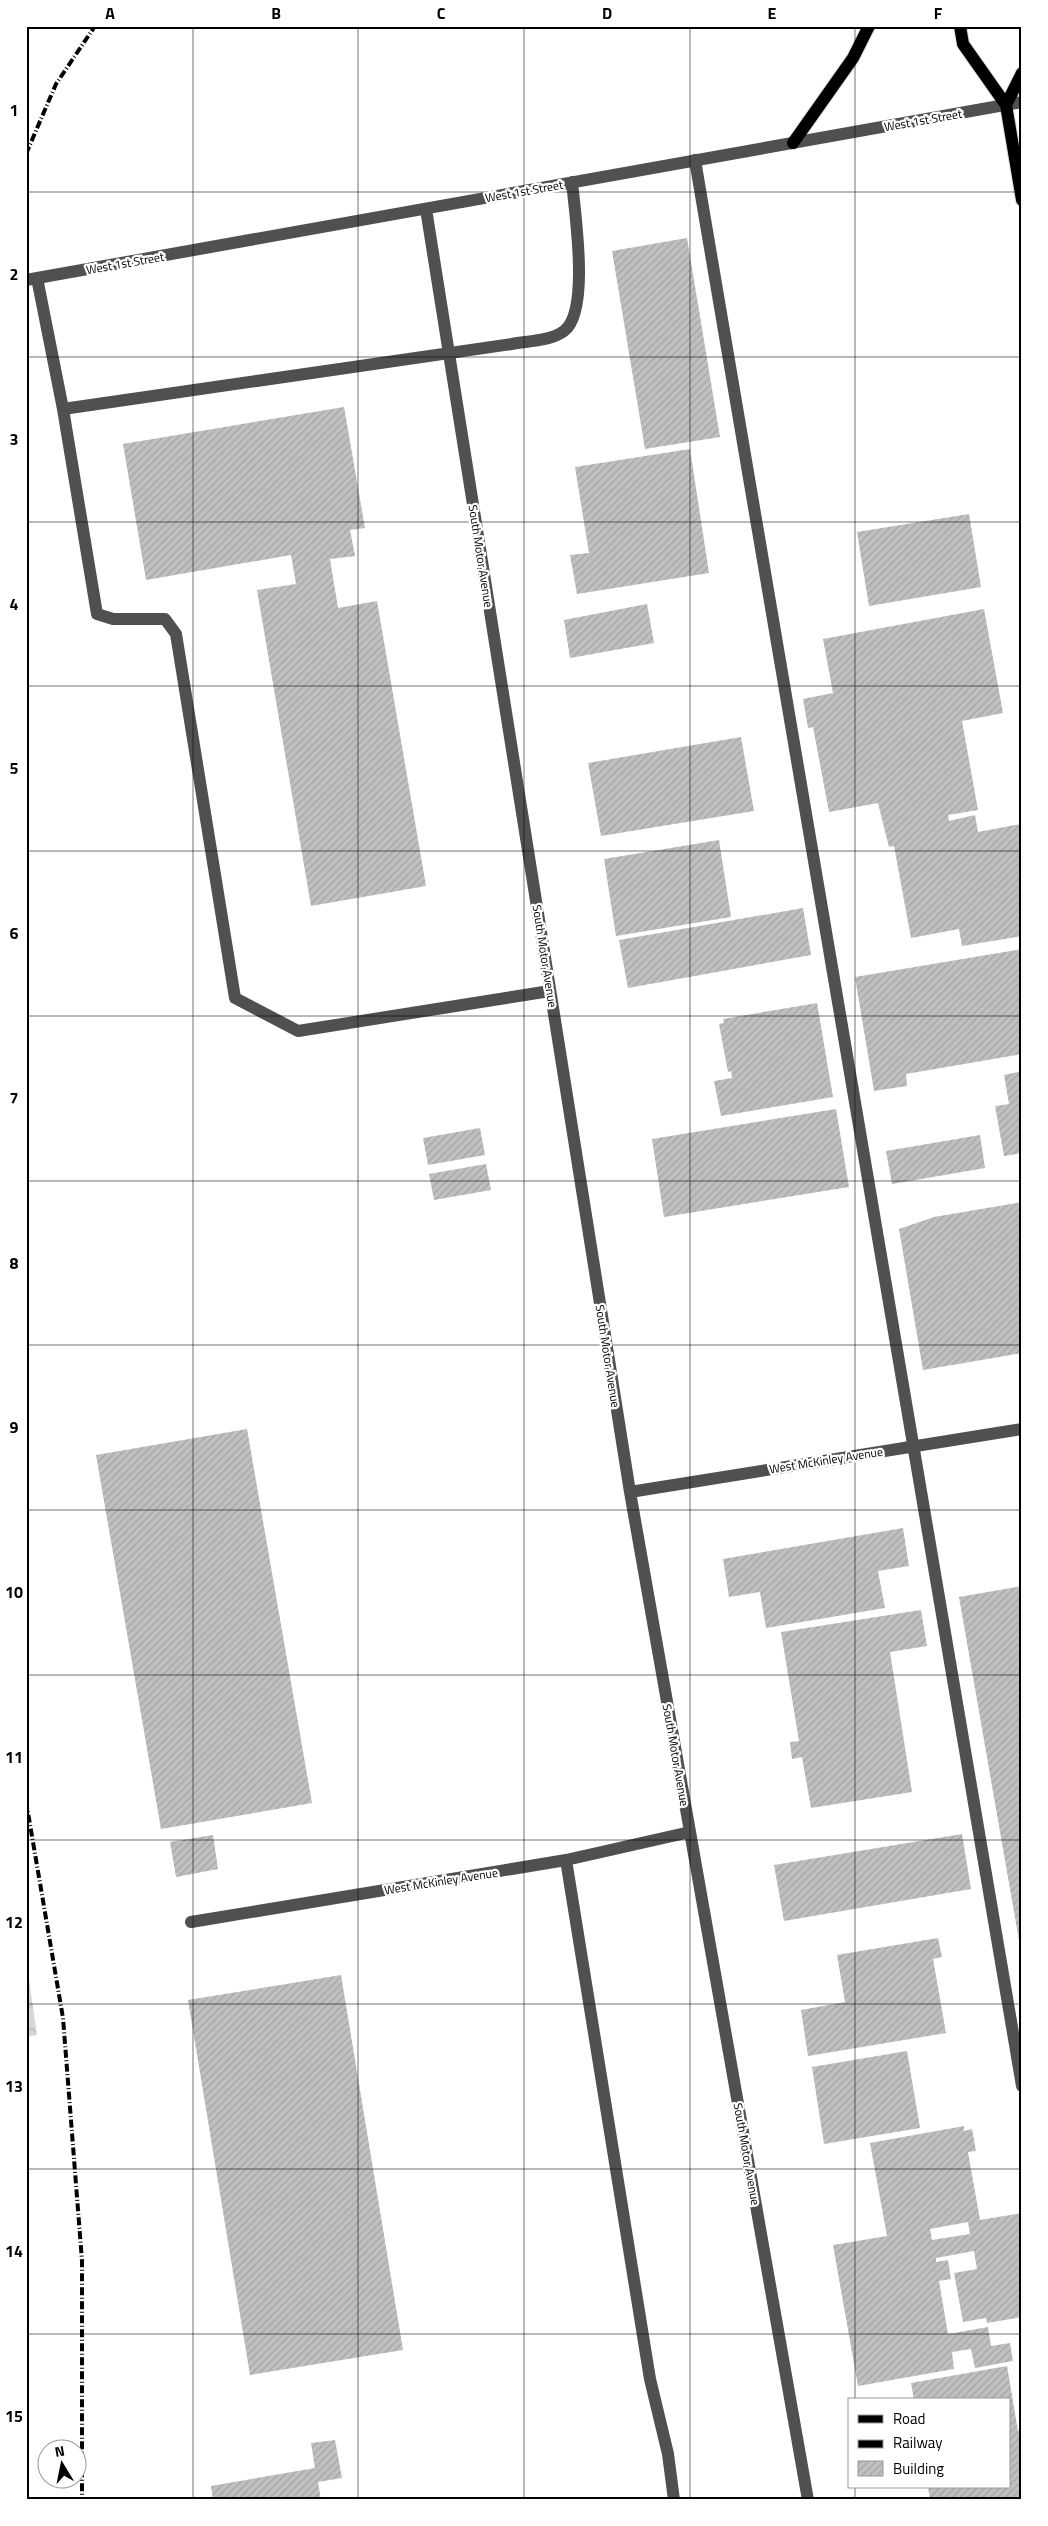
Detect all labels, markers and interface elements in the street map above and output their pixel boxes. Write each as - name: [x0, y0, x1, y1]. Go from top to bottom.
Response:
- text: A: [105, 1, 115, 25]
- text: B: [271, 1, 281, 25]
- text: C: [437, 1, 446, 25]
- text: D: [602, 1, 612, 25]
- text: E: [768, 1, 777, 25]
- text: F: [934, 1, 943, 25]
- text: 1: [10, 98, 18, 122]
- street label: West 1st Street: [882, 104, 964, 136]
- street label: West 1st Street: [483, 175, 565, 207]
- street label: West 1st Street: [84, 247, 166, 279]
- text: 2: [10, 262, 18, 286]
- text: 3: [10, 427, 18, 451]
- street label: South Motor Avenue: [464, 503, 498, 609]
- text: 4: [10, 592, 19, 616]
- text: 5: [10, 756, 19, 780]
- street label: South Motor Avenue: [528, 903, 562, 1009]
- text: 6: [10, 921, 19, 945]
- text: 7: [10, 1086, 18, 1110]
- text: 8: [10, 1251, 19, 1275]
- street label: South Motor Avenue: [591, 1303, 625, 1409]
- text: 9: [10, 1415, 19, 1439]
- street label: West McKinley Avenue: [768, 1442, 884, 1478]
- text: 10: [5, 1580, 23, 1604]
- street label: South Motor Avenue: [658, 1702, 694, 1808]
- text: 11: [5, 1745, 23, 1769]
- street label: West McKinley Avenue: [383, 1863, 499, 1899]
- text: 12: [5, 1910, 23, 1934]
- text: 13: [5, 2074, 23, 2098]
- street label: South Motor Avenue: [729, 2101, 765, 2207]
- text: 14: [5, 2239, 23, 2263]
- legend: [848, 2398, 1010, 2488]
- text: 15: [5, 2404, 23, 2428]
- text: Road: [893, 2407, 925, 2430]
- text: Railway: [893, 2431, 943, 2454]
- north arrow: [38, 2438, 88, 2488]
- text: N: [53, 2440, 66, 2462]
- text: Building: [893, 2457, 944, 2480]

